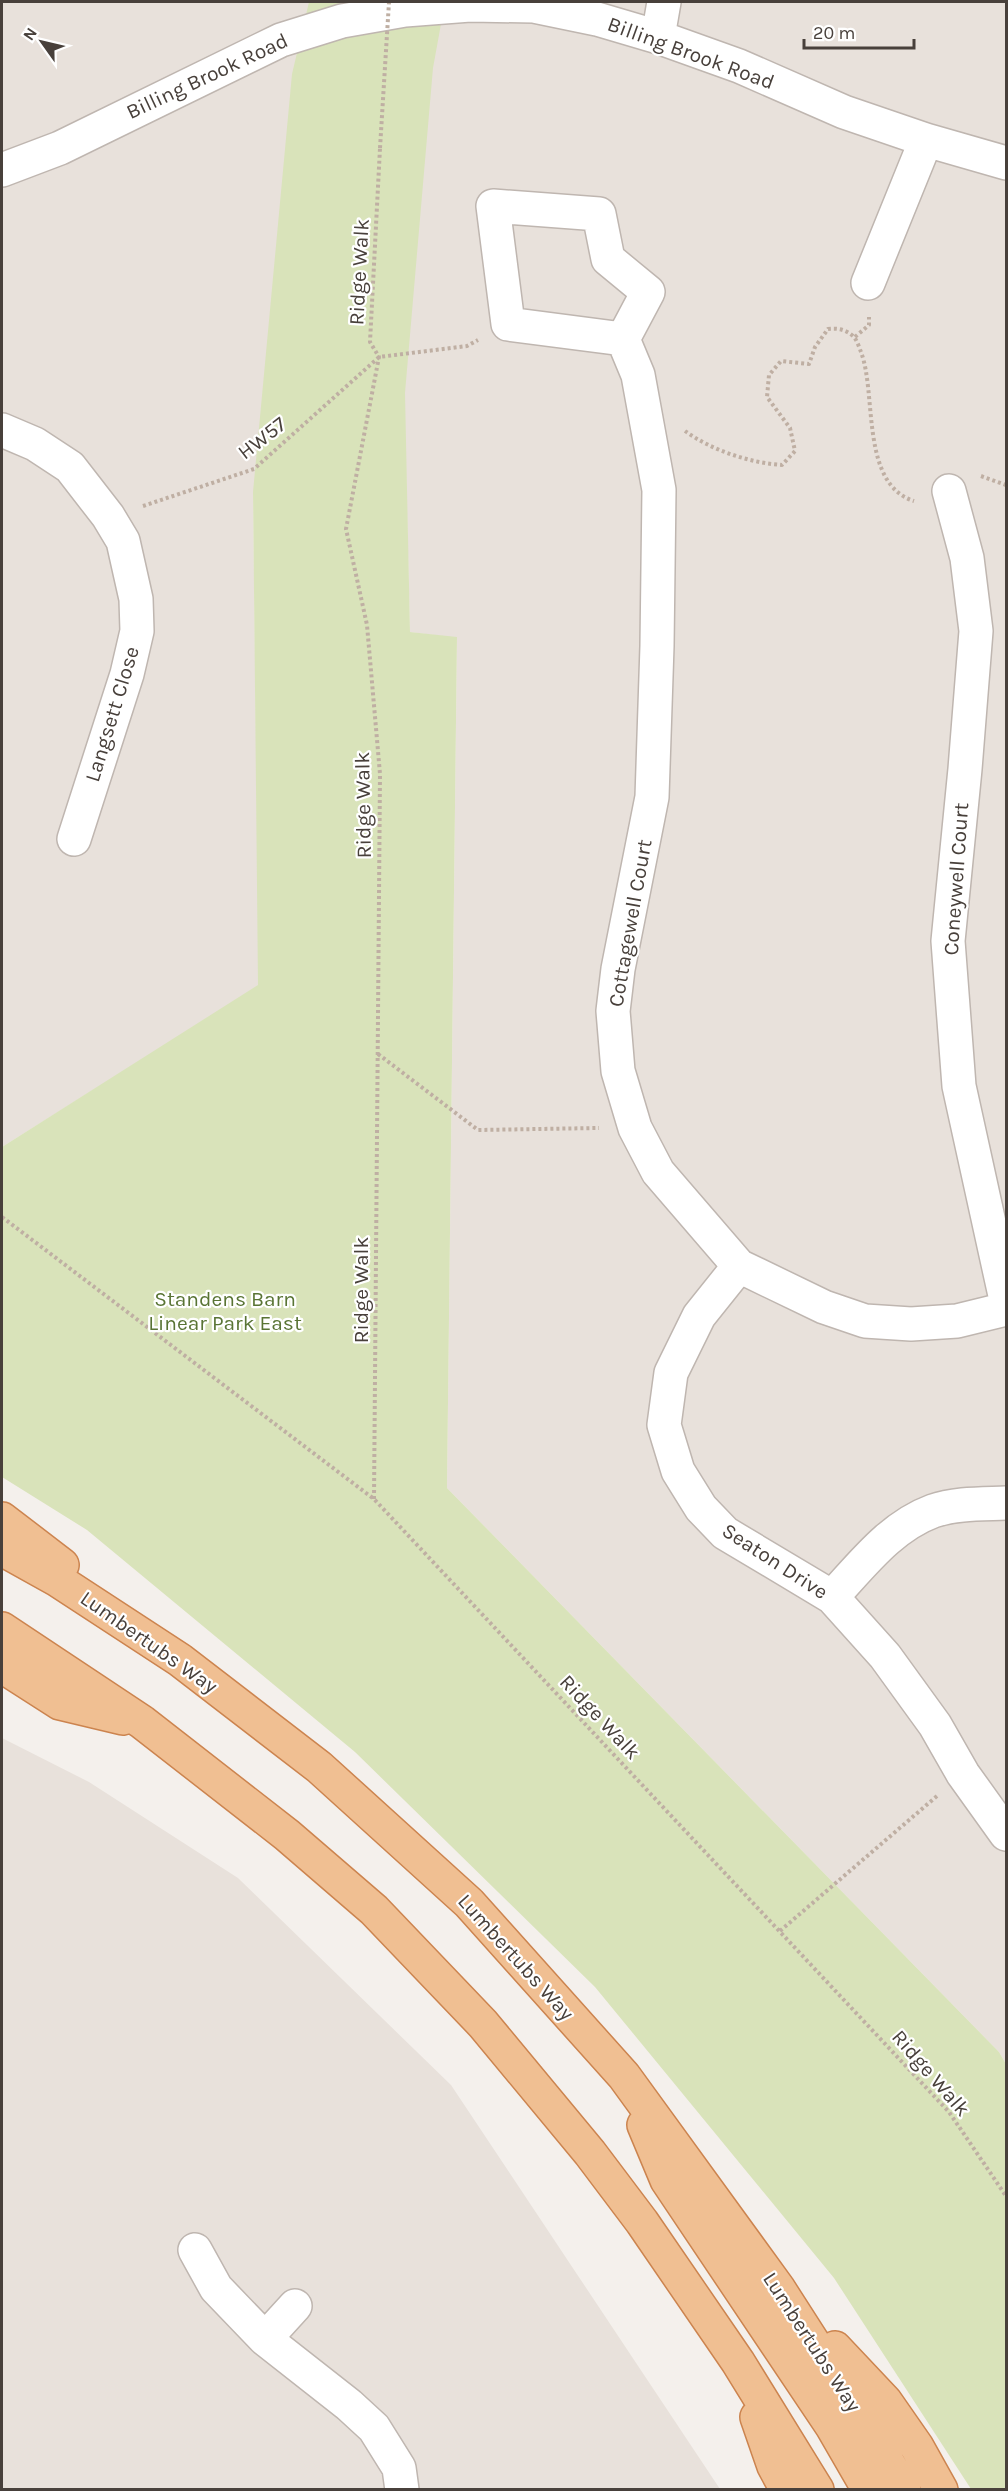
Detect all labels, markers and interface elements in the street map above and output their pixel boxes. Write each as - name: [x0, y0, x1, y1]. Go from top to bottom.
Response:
- north arrow: [12, 12, 72, 72]
- street label: Billing Brook Road: [604, 12, 778, 94]
- scale bar: [804, 12, 914, 50]
- text: 20 m: [813, 22, 855, 44]
- text: N: [19, 24, 41, 44]
- street label: Billing Brook Road: [122, 28, 292, 124]
- street label: Ridge Walk: [344, 218, 374, 326]
- street label: HW57: [233, 412, 291, 464]
- street label: Langsett Close: [80, 643, 144, 785]
- street label: Ridge Walk: [350, 751, 376, 858]
- street label: Coneywell Court: [939, 802, 973, 956]
- street label: Cottagewell Court: [603, 837, 657, 1009]
- street label: Ridge Walk: [349, 1237, 373, 1343]
- park label: Standens Barn Linear Park East: [148, 1287, 302, 1335]
- street label: Seaton Drive: [718, 1518, 832, 1604]
- street label: Lumbertubs Way: [76, 1586, 222, 1698]
- street label: Ridge Walk: [555, 1670, 645, 1764]
- street label: Lumbertubs Way: [453, 1889, 579, 2025]
- street label: Ridge Walk: [887, 2025, 975, 2121]
- street label: Lumbertubs Way: [758, 2268, 866, 2416]

